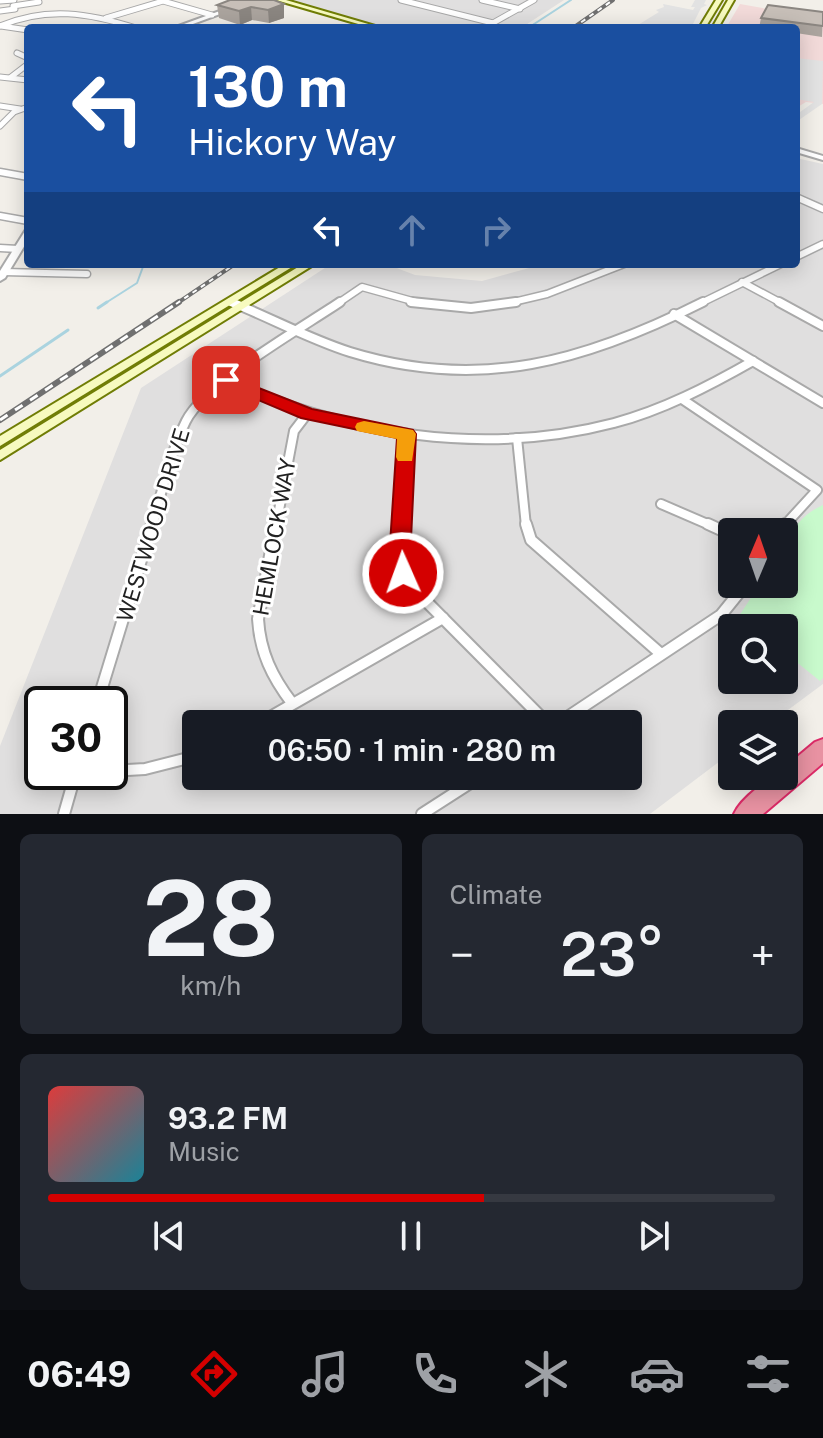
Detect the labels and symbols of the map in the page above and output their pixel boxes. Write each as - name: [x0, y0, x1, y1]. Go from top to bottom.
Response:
- pin: [192, 346, 260, 414]
- street label: WESTWOOD DRIVE: [111, 425, 195, 625]
- street label: HEMLOCK WAY: [247, 456, 301, 618]
- north arrow: [718, 518, 798, 598]
- position arrow: [361, 531, 445, 615]
- speed limit sign: 30: [24, 686, 128, 790]

